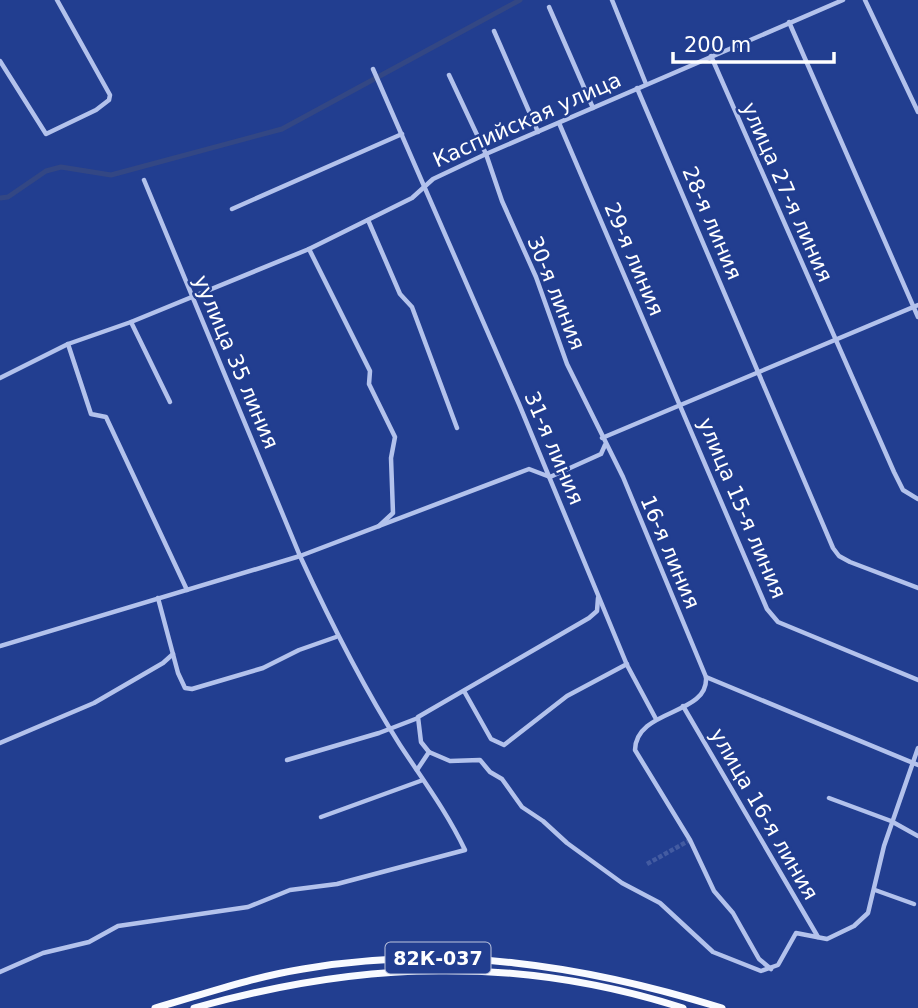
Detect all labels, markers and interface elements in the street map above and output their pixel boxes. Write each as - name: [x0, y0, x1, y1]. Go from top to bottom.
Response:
- scale bar: [673, 21, 834, 65]
- text: 200 m: [684, 33, 751, 57]
- street label: Каспийская улица: [429, 68, 625, 172]
- street label: улица 27-я линия: [737, 98, 837, 286]
- street label: 28-я линия: [677, 163, 747, 283]
- street label: 29-я линия: [599, 199, 669, 319]
- street label: 30-я линия: [522, 233, 590, 353]
- street label: уулица 35 линия: [189, 272, 283, 452]
- street label: 31-я линия: [519, 388, 589, 508]
- street label: улица 15-я линия: [693, 414, 791, 602]
- street label: 16-я линия: [635, 492, 705, 612]
- street label: улица 16-я линия: [705, 724, 823, 904]
- road number: 82К-037: [386, 942, 490, 974]

